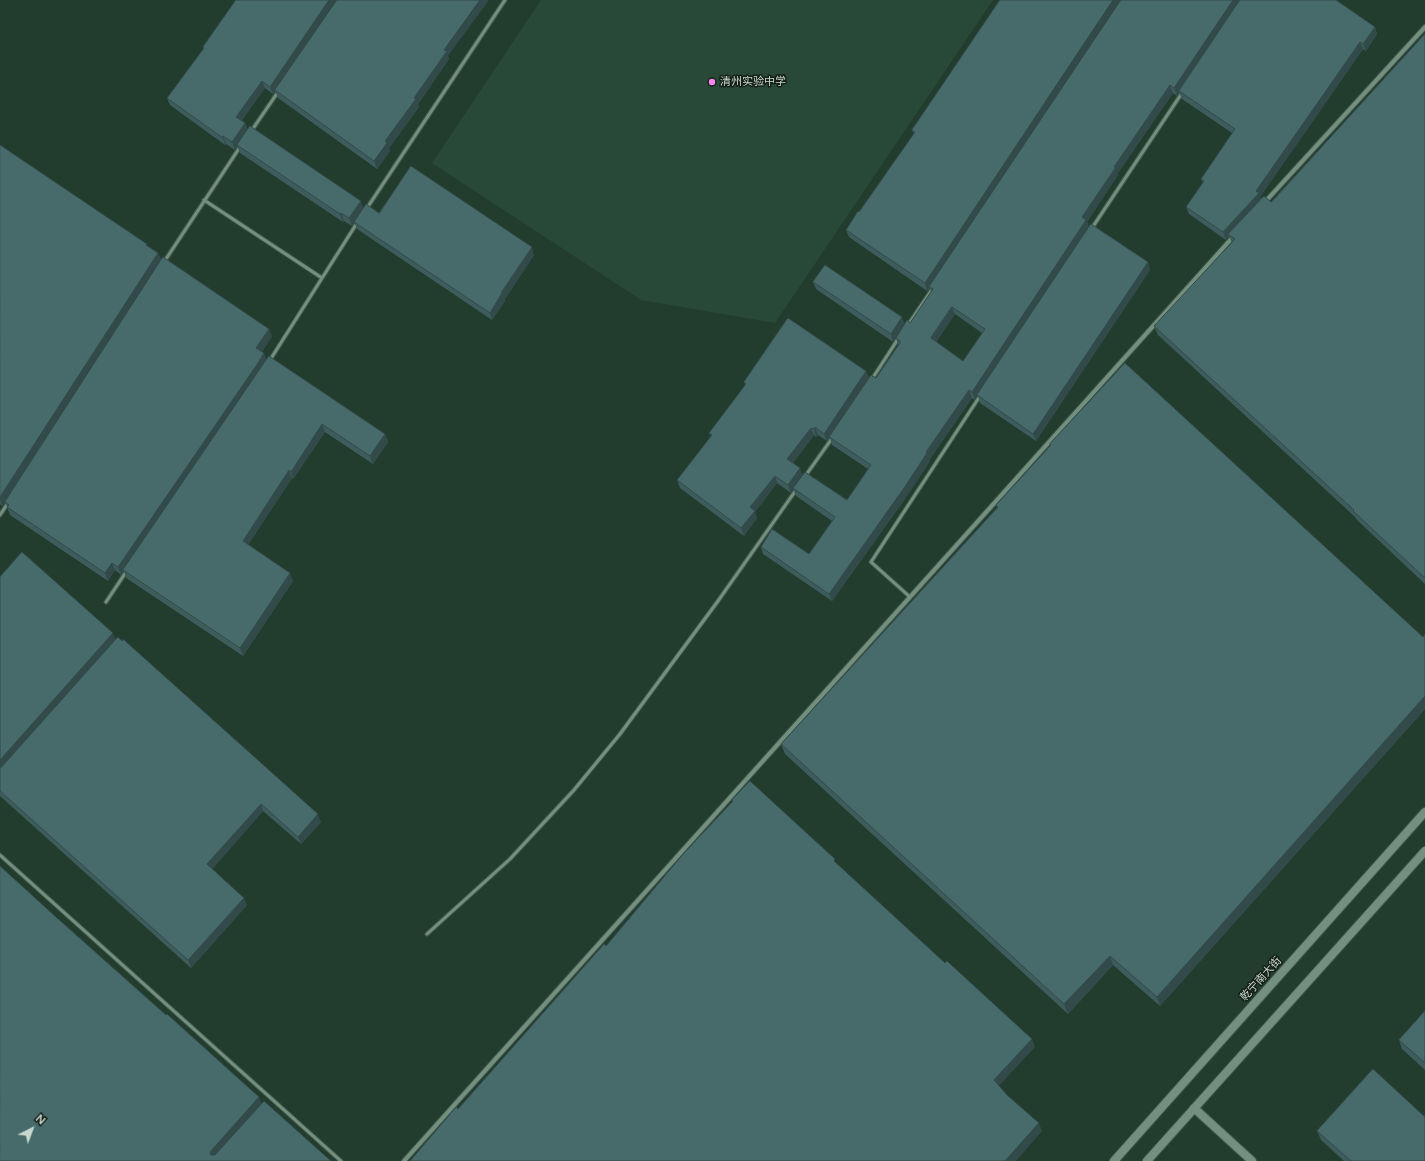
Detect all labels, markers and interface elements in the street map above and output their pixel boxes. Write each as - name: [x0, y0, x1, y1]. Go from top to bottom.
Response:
- place label: 清州实验中学: [720, 75, 786, 89]
- marker: 清州实验中学: [707, 77, 717, 87]
- street label: 乾宁南大街: [1238, 954, 1284, 1004]
- north arrow: [12, 1109, 52, 1149]
- text: N: [33, 1112, 48, 1127]

